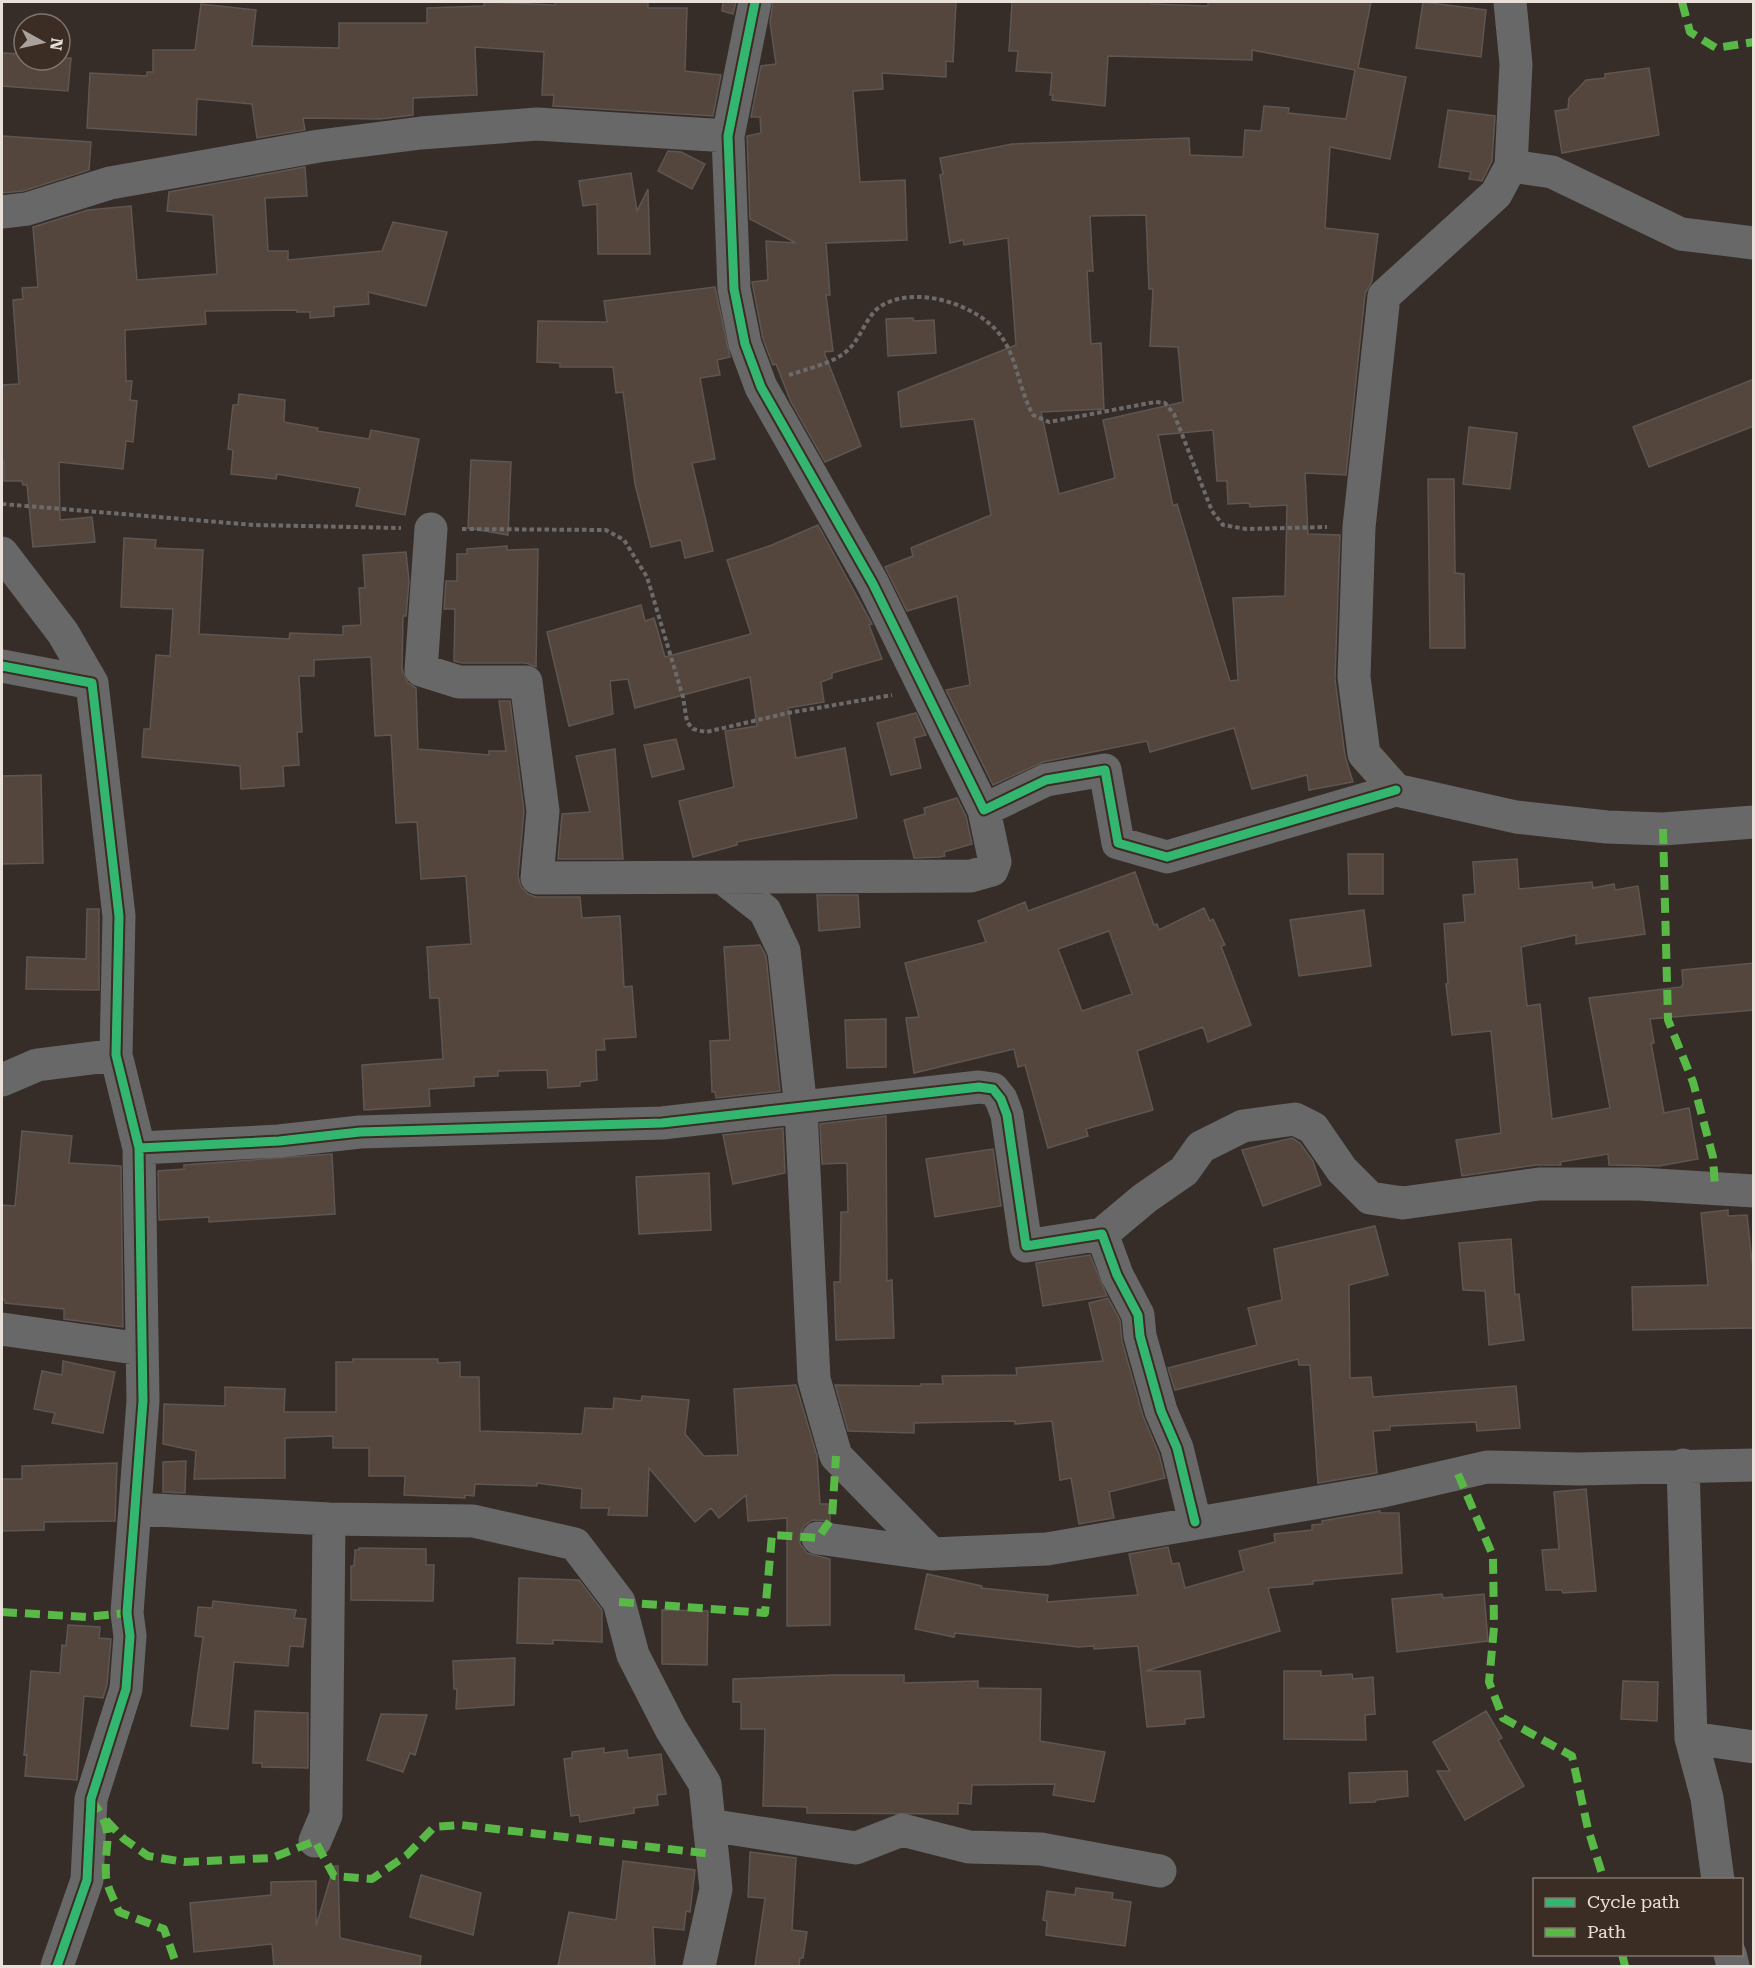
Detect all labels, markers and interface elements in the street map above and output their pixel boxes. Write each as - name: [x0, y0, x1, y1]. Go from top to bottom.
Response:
- north arrow: [12, 12, 72, 72]
- text: N: [46, 37, 67, 51]
- legend: [1533, 1878, 1743, 1956]
- text: Cycle path: [1587, 1891, 1680, 1912]
- text: Path: [1587, 1921, 1626, 1942]

